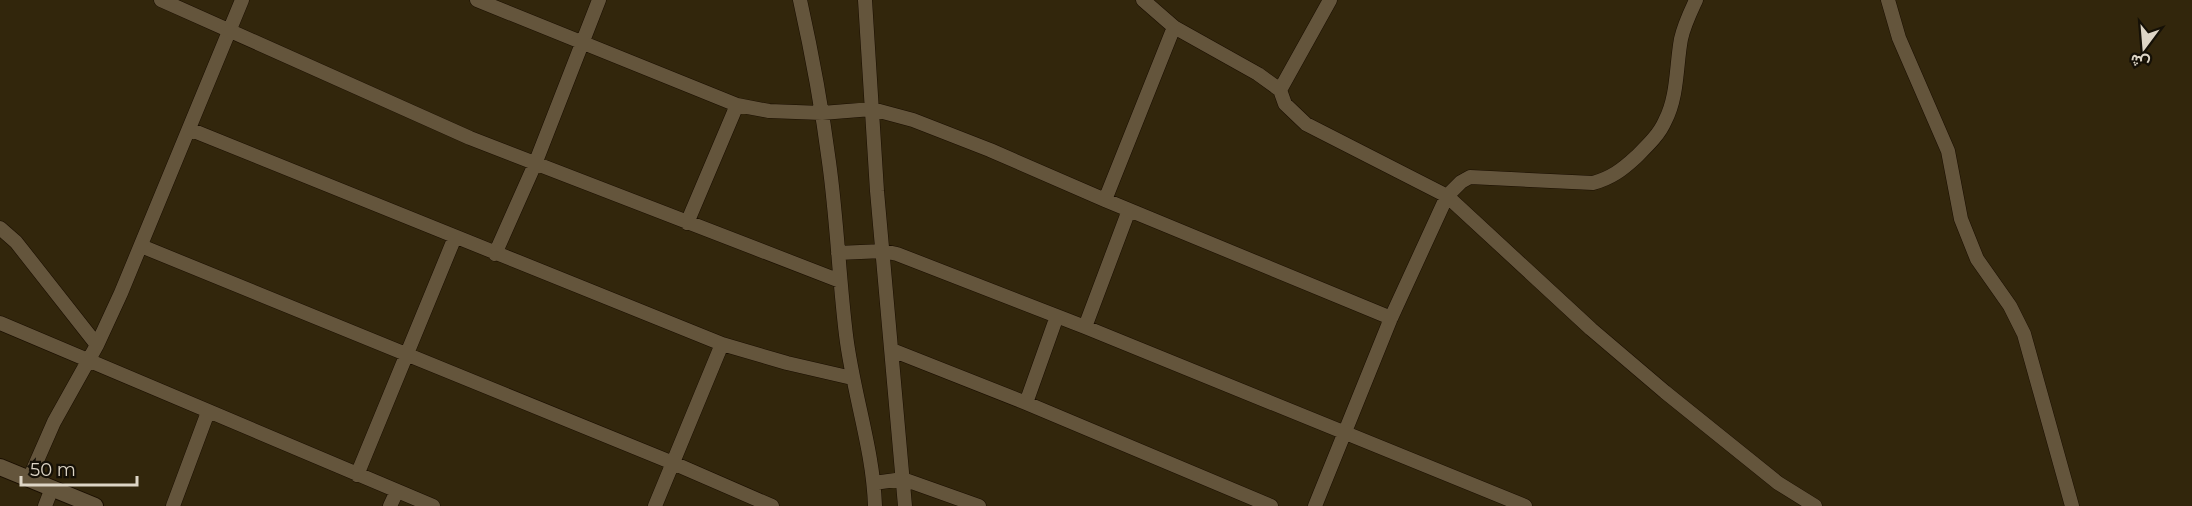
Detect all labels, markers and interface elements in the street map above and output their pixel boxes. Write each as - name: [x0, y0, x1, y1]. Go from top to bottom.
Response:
- north arrow: [2114, 18, 2174, 78]
- text: ش: [2128, 50, 2152, 74]
- scale bar: [21, 449, 136, 487]
- text: 50 m: [30, 459, 76, 481]

